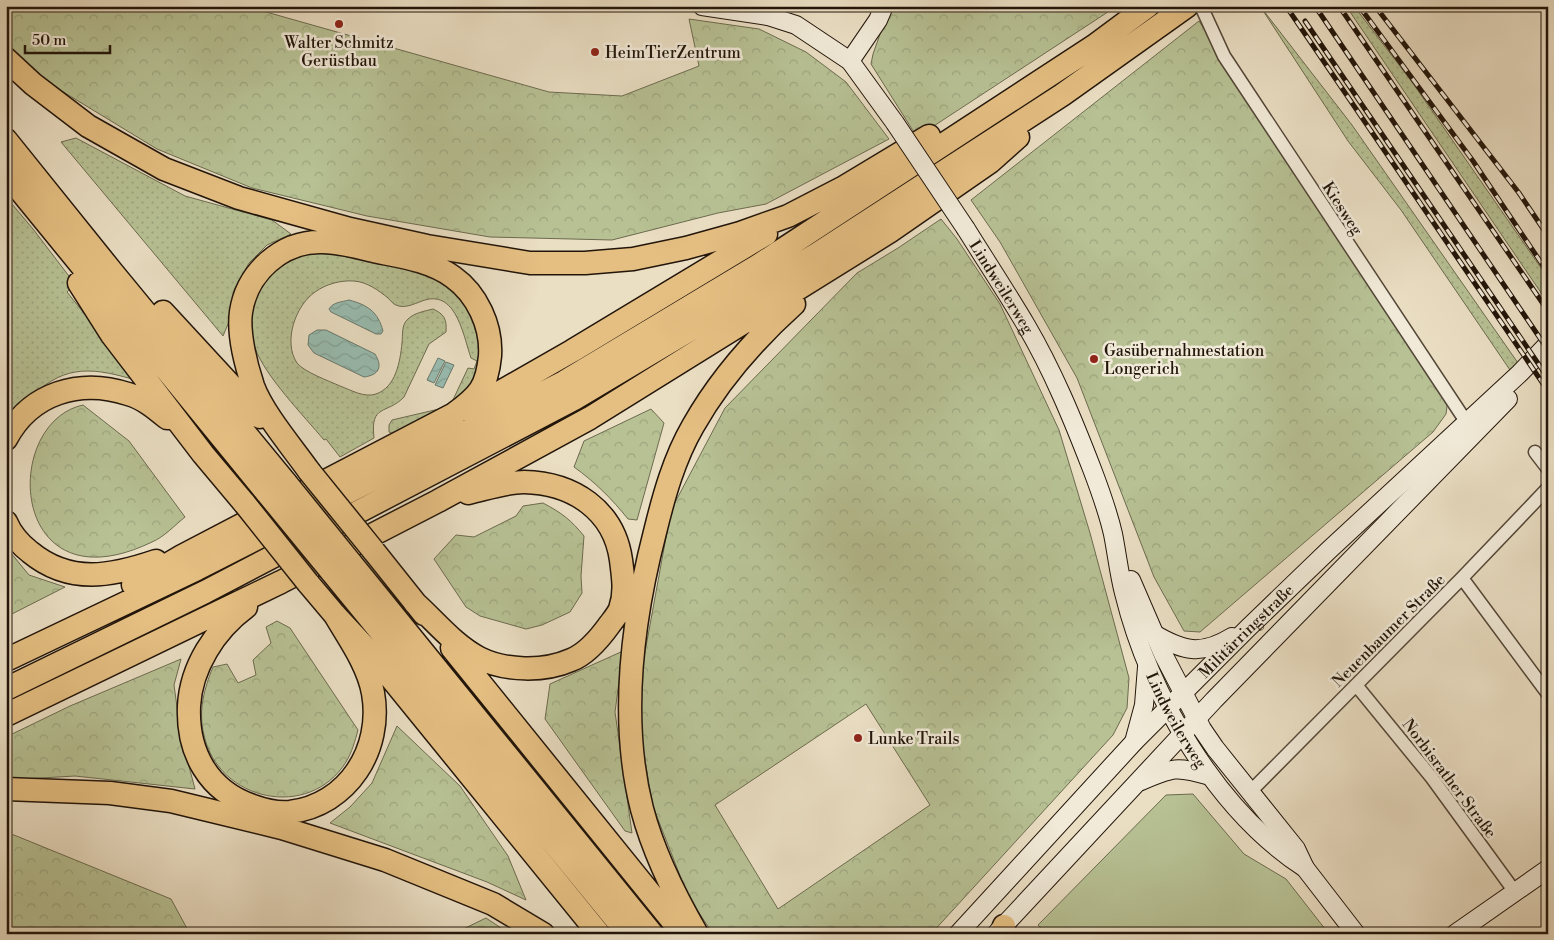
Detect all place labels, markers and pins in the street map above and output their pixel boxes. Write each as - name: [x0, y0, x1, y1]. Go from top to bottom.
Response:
- marker: Walter Schmitz Gerüstbau: [333, 18, 345, 30]
- place label: Walter Schmitz Gerüstbau: [283, 33, 394, 71]
- place label: HeimTierZentrum: [605, 43, 741, 63]
- marker: HeimTierZentrum: [589, 46, 601, 58]
- place label: Gasübernahmestation Longerich: [1104, 341, 1265, 379]
- marker: Gasübernahmestation Longerich: [1088, 353, 1100, 365]
- place label: Lunke Trails: [868, 729, 959, 749]
- marker: Lunke Trails: [852, 732, 864, 744]

